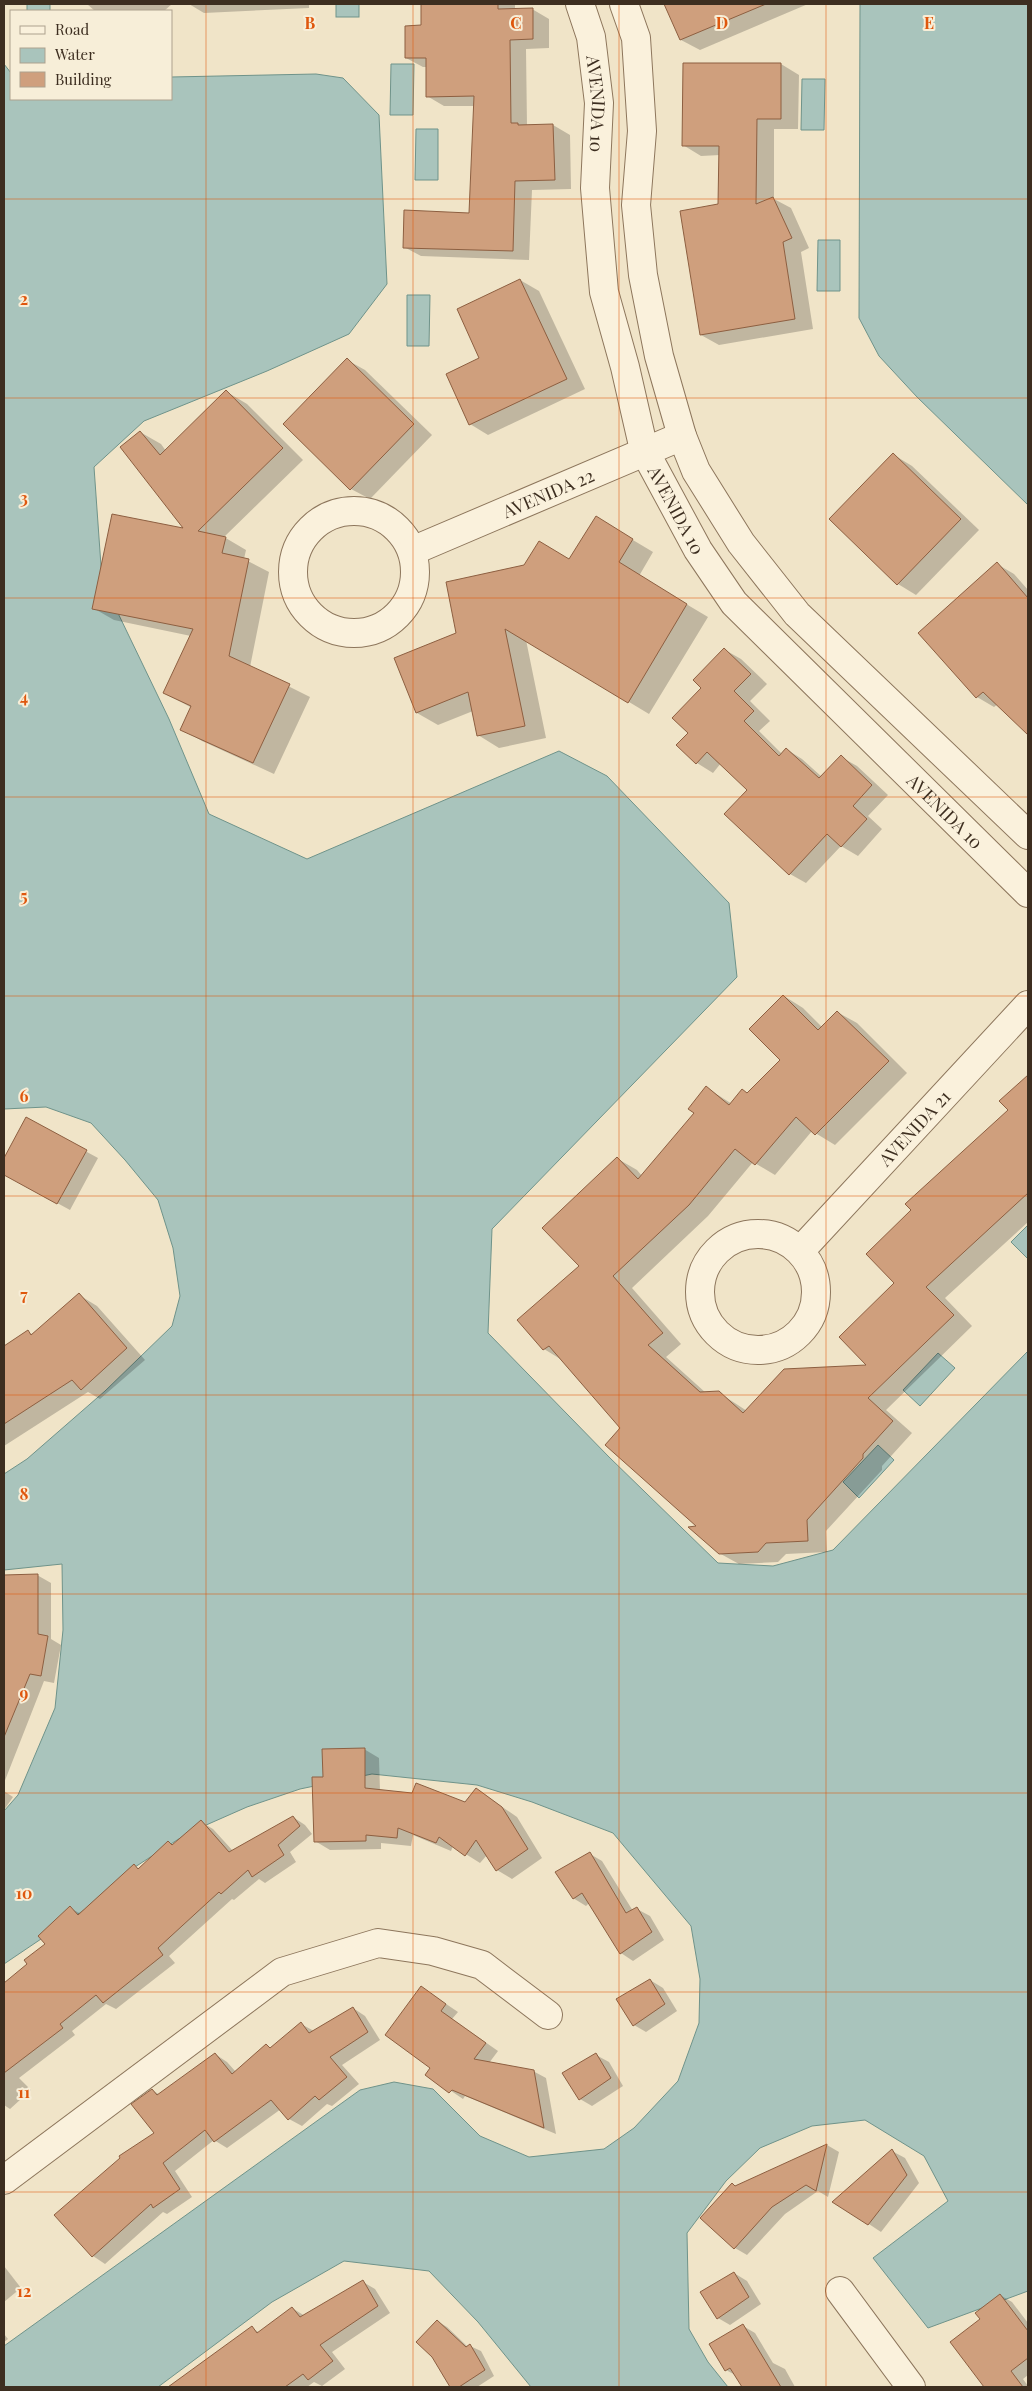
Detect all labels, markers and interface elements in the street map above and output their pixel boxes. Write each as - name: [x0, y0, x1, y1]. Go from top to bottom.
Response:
- legend: [10, 10, 172, 100]
- text: B: [305, 12, 316, 33]
- text: C: [510, 12, 522, 33]
- text: D: [716, 12, 728, 33]
- text: E: [924, 12, 934, 33]
- text: Road: [55, 19, 89, 39]
- text: Water: [54, 44, 95, 64]
- street label: AVENIDA 10: [581, 53, 611, 153]
- text: Building: [55, 69, 112, 89]
- text: 2: [20, 288, 28, 309]
- street label: AVENIDA 10: [642, 461, 710, 559]
- street label: AVENIDA 22: [498, 463, 598, 524]
- text: 3: [20, 487, 28, 508]
- text: 4: [20, 686, 28, 707]
- street label: AVENIDA 10: [901, 768, 988, 854]
- text: 5: [20, 885, 28, 906]
- street label: AVENIDA 21: [872, 1084, 956, 1172]
- text: 6: [20, 1085, 29, 1106]
- text: 7: [20, 1284, 28, 1305]
- text: 8: [20, 1483, 29, 1504]
- text: 9: [20, 1682, 29, 1703]
- text: 10: [16, 1882, 32, 1903]
- text: 11: [18, 2081, 30, 2102]
- text: 12: [17, 2280, 31, 2301]

